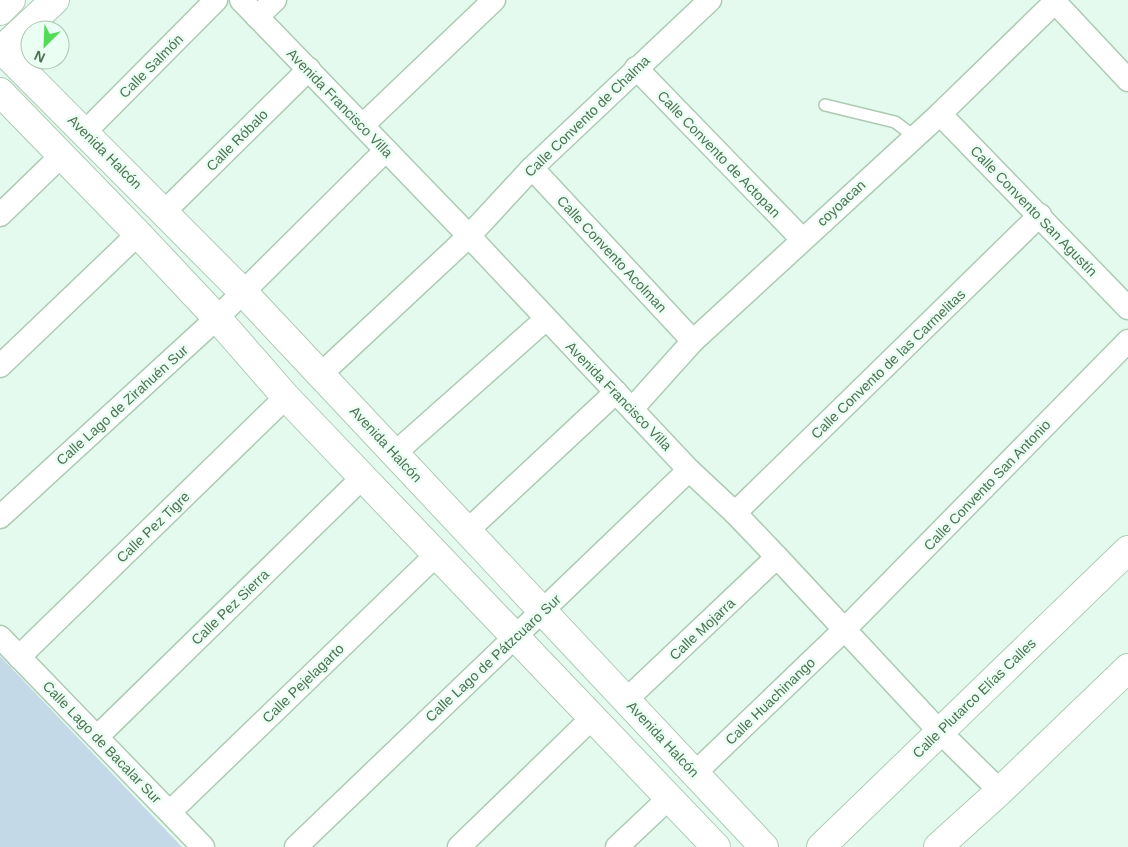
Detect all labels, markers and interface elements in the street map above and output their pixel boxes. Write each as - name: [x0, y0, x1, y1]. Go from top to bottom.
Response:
- north arrow: [20, 20, 70, 70]
- street label: Calle Salmón: [116, 31, 186, 101]
- street label: Avenida Francisco Villa: [284, 45, 396, 161]
- text: N: [32, 48, 48, 66]
- street label: Calle Convento de Chalma: [521, 52, 653, 180]
- street label: Calle Convento de Actopan: [654, 87, 784, 221]
- street label: Calle Róbalo: [203, 106, 271, 174]
- street label: Avenida Halcón: [65, 112, 145, 192]
- street label: Calle Convento San Agustín: [967, 142, 1101, 280]
- street label: coyoacan: [814, 177, 868, 229]
- street label: Calle Convento Acolman: [554, 192, 670, 316]
- street label: Calle Convento de las Carmelitas: [808, 286, 968, 442]
- street label: Avenida Francisco Villa: [563, 338, 675, 454]
- street label: Calle Lago de Zirahuén Sur: [53, 342, 191, 468]
- street label: Avenida Halcón: [347, 403, 425, 485]
- street label: Calle Convento San Antonio: [920, 416, 1054, 554]
- street label: Calle Pez Tigre: [113, 488, 193, 566]
- street label: Calle Pez Sierra: [188, 566, 272, 648]
- street label: Calle Lago de Pátzcuaro Sur: [422, 591, 564, 725]
- street label: Calle Mojarra: [666, 595, 738, 663]
- street label: Calle Plutarco Elías Calles: [909, 635, 1039, 761]
- street label: Calle Pejelagarto: [259, 640, 347, 726]
- street label: Calle Huachinango: [722, 654, 818, 748]
- street label: Calle Lago de Bacalar Sur: [39, 678, 165, 807]
- street label: Avenida Halcón: [624, 698, 702, 780]

